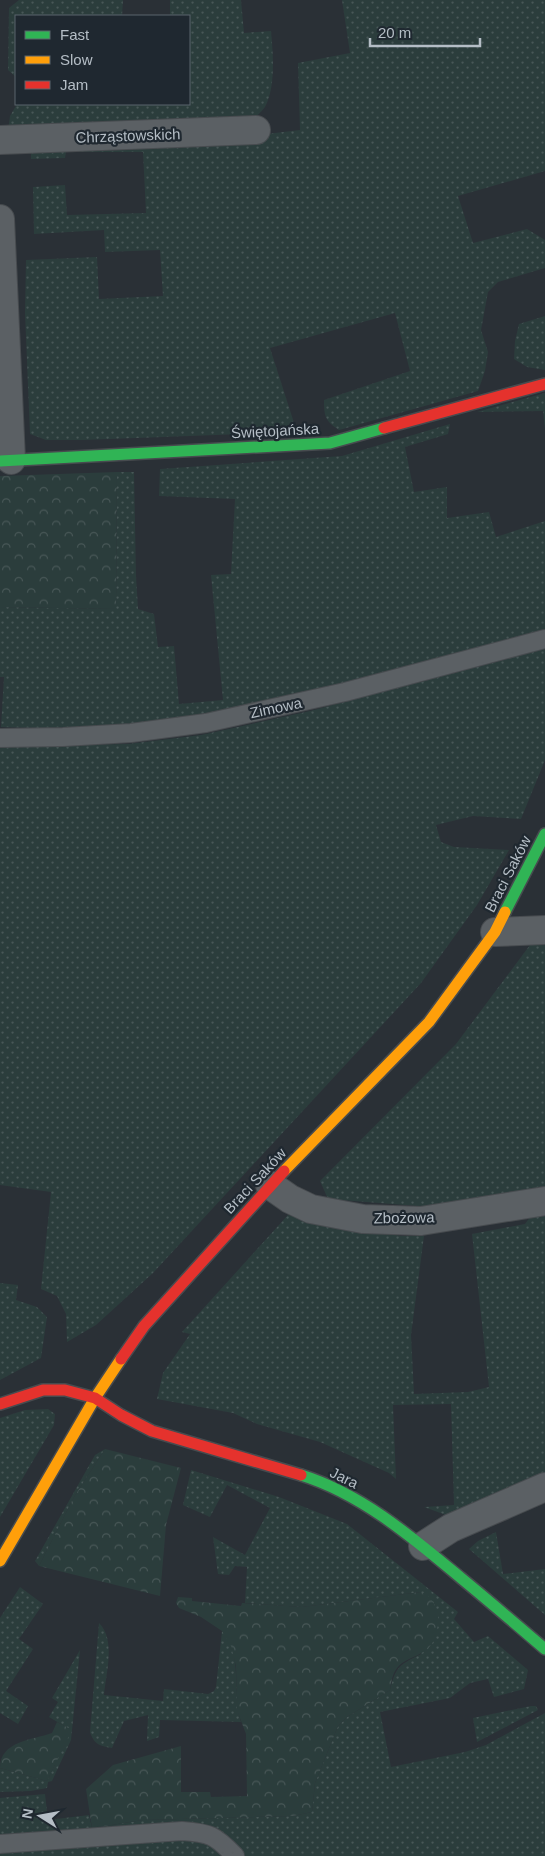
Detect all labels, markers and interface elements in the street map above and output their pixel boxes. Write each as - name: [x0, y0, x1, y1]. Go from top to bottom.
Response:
- legend: [15, 15, 190, 105]
- scale bar: [370, 15, 480, 47]
- text: 20 m: [378, 24, 411, 41]
- text: Fast: [60, 26, 90, 43]
- text: Slow: [60, 51, 93, 68]
- text: Jam: [60, 76, 88, 93]
- street label: Chrząstowskich: [75, 125, 181, 146]
- street label: Świętojańska: [230, 420, 320, 441]
- street label: Zimowa: [248, 694, 304, 721]
- street label: Braci Saków: [481, 833, 534, 915]
- street label: Braci Saków: [220, 1144, 289, 1217]
- street label: Zbożowa: [373, 1208, 435, 1227]
- street label: Jara: [327, 1464, 362, 1492]
- north arrow: [15, 1791, 65, 1841]
- text: N: [18, 1807, 36, 1820]

